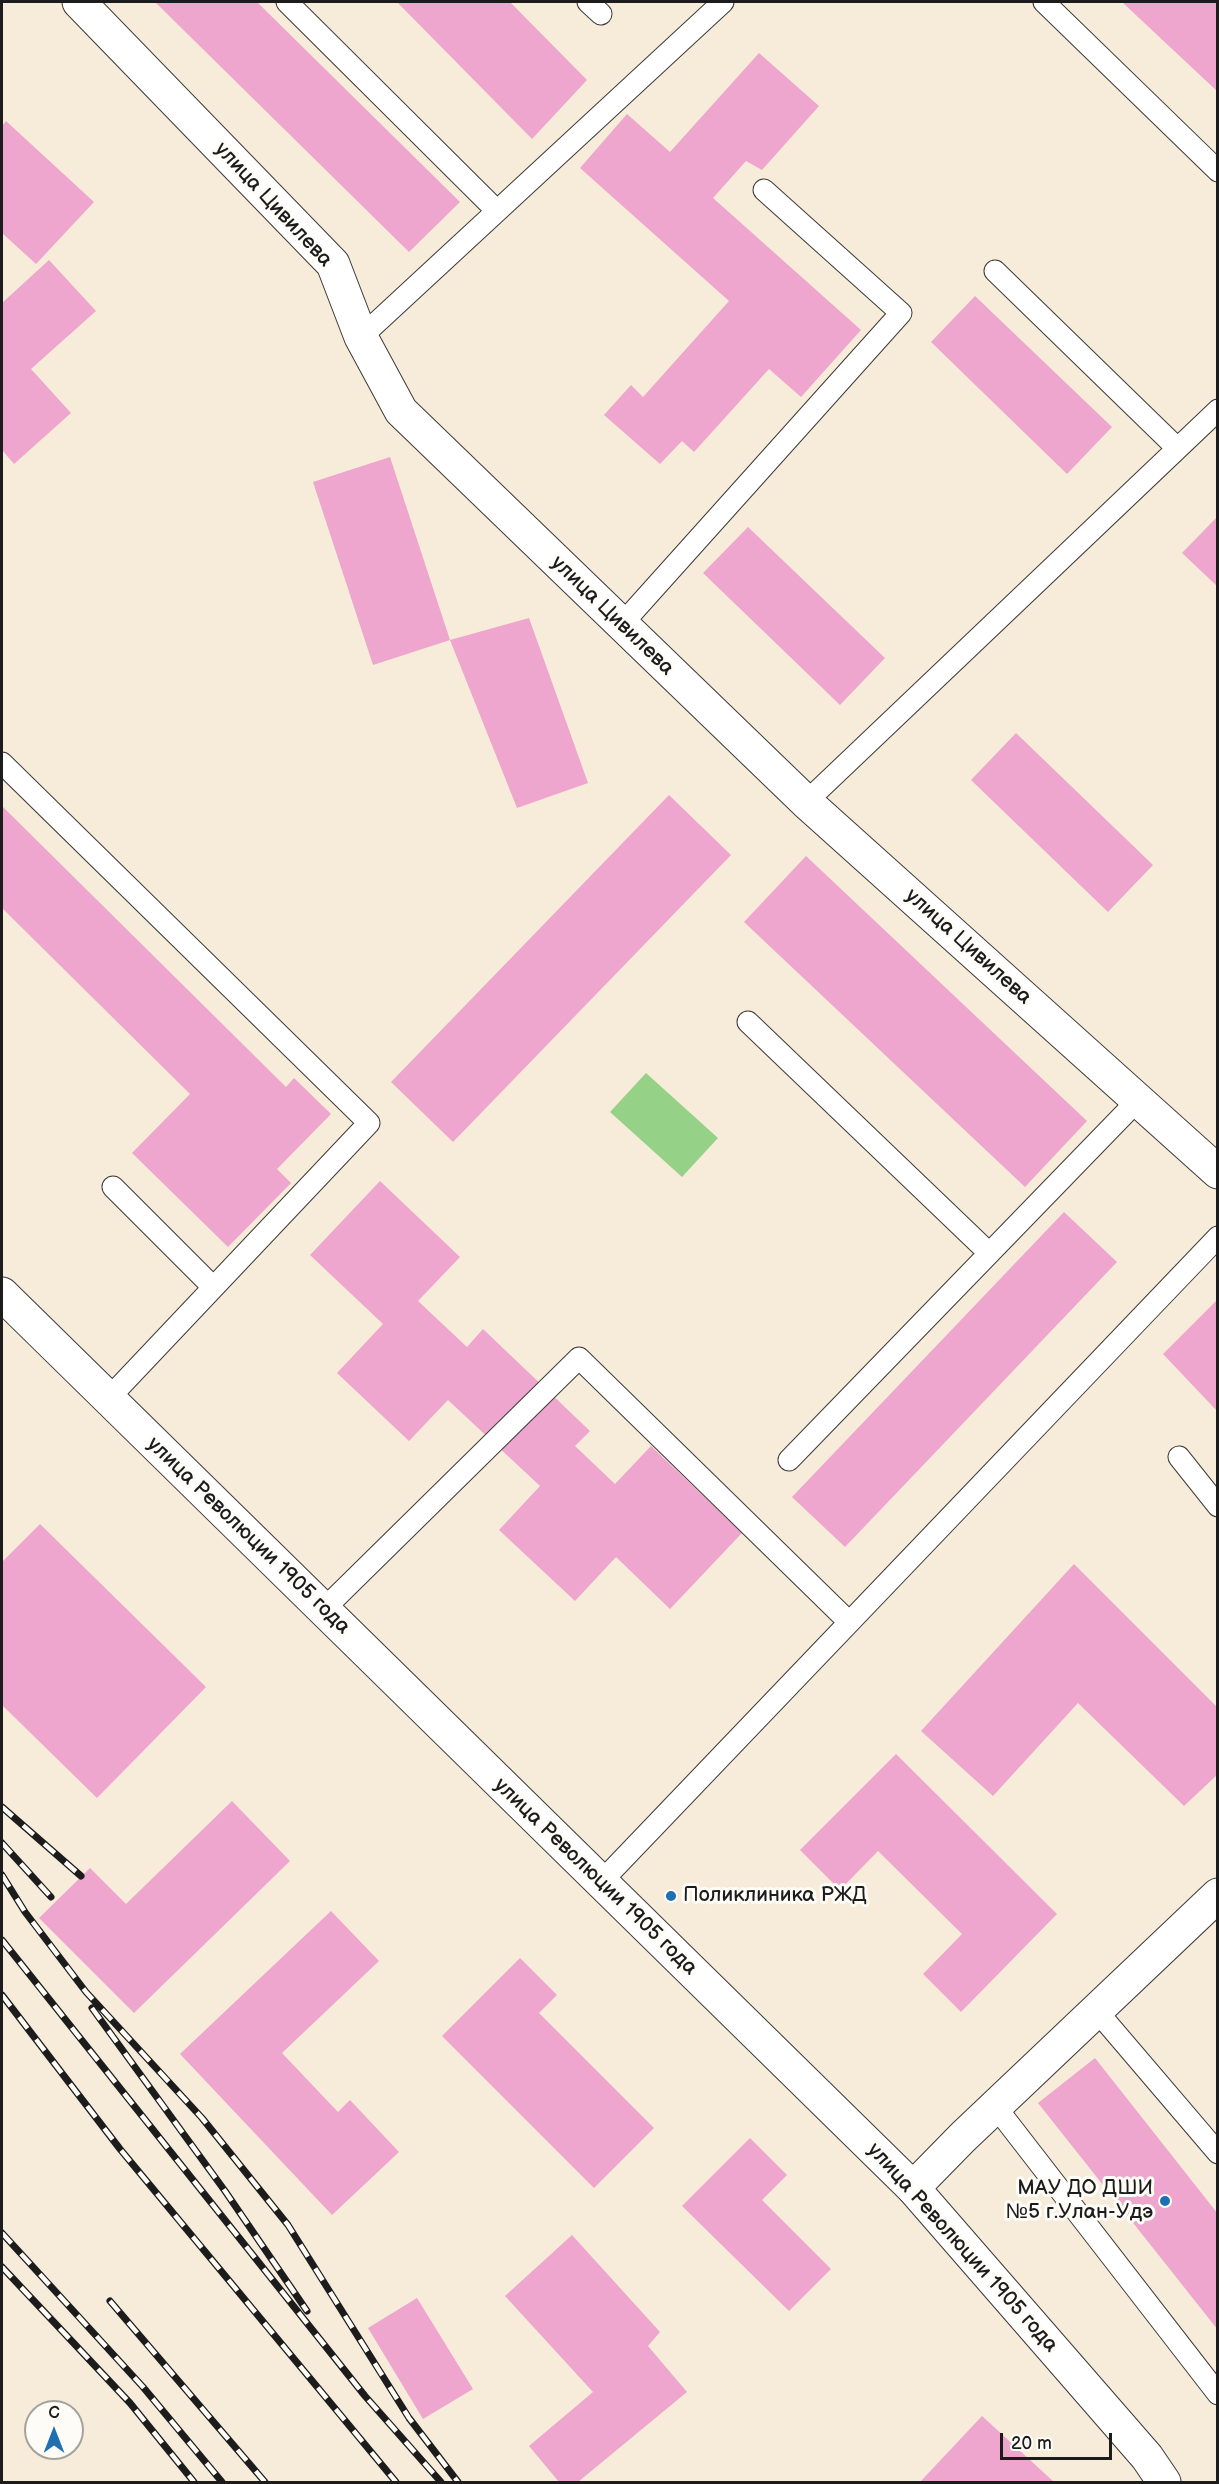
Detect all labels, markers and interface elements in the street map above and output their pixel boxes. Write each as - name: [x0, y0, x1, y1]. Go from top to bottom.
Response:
- street label: улица Цивилева: [209, 137, 337, 273]
- street label: улица Цивилева: [545, 551, 679, 681]
- street label: улица Цивилева: [900, 884, 1036, 1010]
- street label: улица Революции 1905 года: [141, 1432, 355, 1640]
- street label: улица Революции 1905 года: [488, 1773, 702, 1981]
- place label: Поликлиника РЖД: [683, 1883, 867, 1909]
- marker: Поликлиника РЖД: [664, 1889, 678, 1903]
- street label: улица Революции 1905 года: [861, 2138, 1063, 2358]
- place label: МАУ ДО ДШИ №5 г.Улан-Удэ: [1006, 2176, 1153, 2226]
- marker: МАУ ДО ДШИ №5 г.Улан-Удэ: [1158, 2194, 1172, 2208]
- north arrow: [24, 2400, 84, 2460]
- text: С: [48, 2404, 60, 2423]
- scale bar: [1003, 2421, 1116, 2459]
- text: 20 m: [1011, 2433, 1052, 2454]

